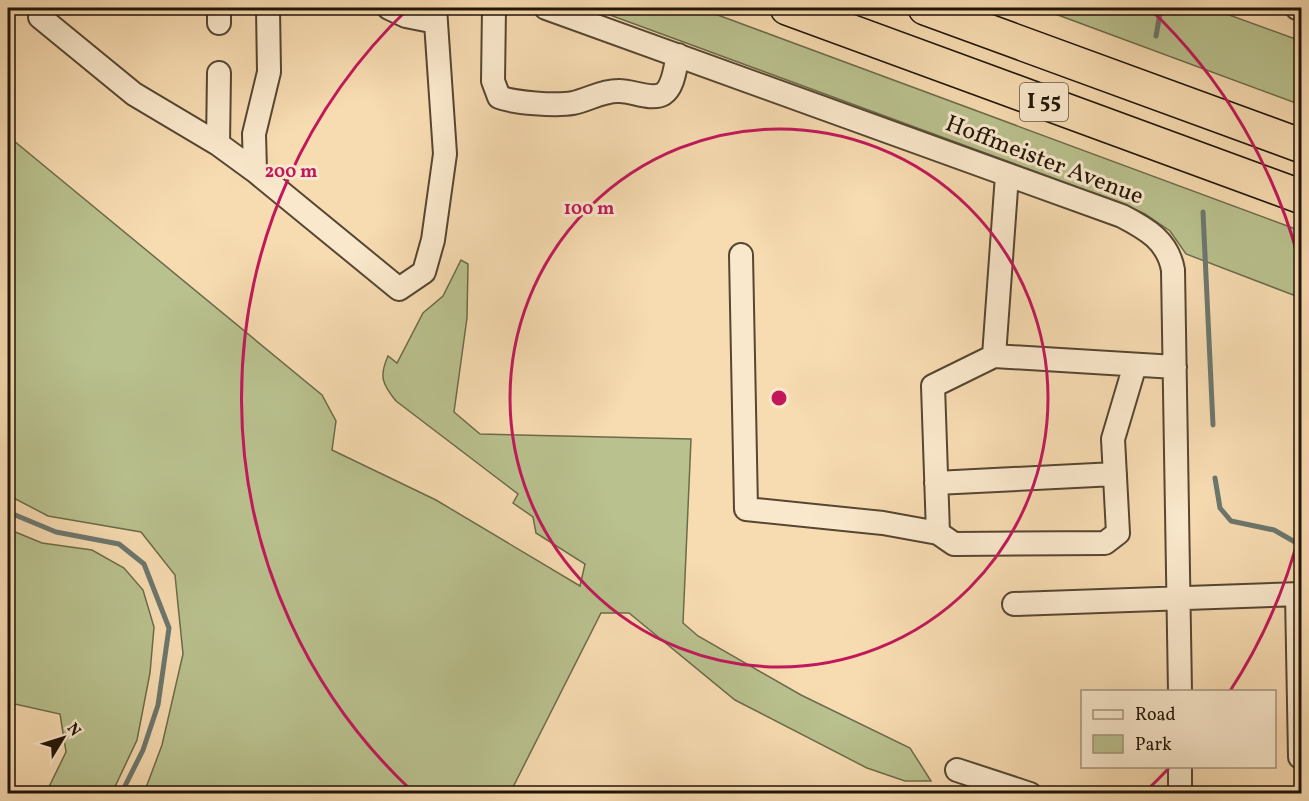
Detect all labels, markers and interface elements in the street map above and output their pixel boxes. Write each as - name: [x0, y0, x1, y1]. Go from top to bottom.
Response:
- road number: I 55: [1020, 83, 1068, 121]
- street label: Hoffmeister Avenue: [940, 108, 1148, 214]
- text: 200 m: [265, 160, 317, 185]
- text: 100 m: [564, 197, 614, 222]
- centre of rings: [769, 388, 789, 408]
- legend: [1081, 690, 1276, 768]
- text: Road: [1135, 703, 1176, 728]
- north arrow: [33, 708, 93, 768]
- text: N: [61, 719, 86, 742]
- text: Park: [1135, 733, 1172, 758]

